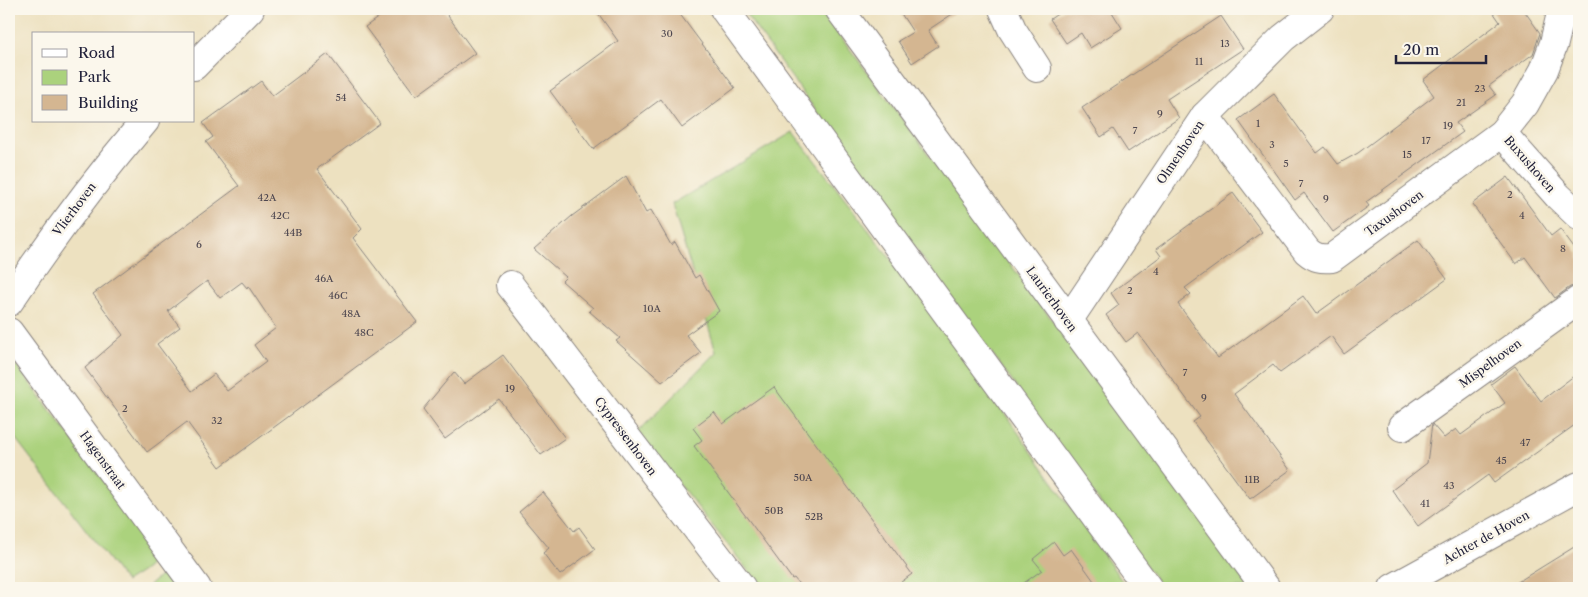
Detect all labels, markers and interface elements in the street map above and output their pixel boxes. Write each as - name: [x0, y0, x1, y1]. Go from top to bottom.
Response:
- house number: 30: [661, 27, 673, 40]
- legend: [32, 32, 195, 122]
- scale bar: [1396, 32, 1486, 64]
- house number: 13: [1220, 37, 1230, 50]
- text: 20 m: [1403, 40, 1439, 59]
- text: Road: [78, 43, 115, 62]
- house number: 11: [1195, 55, 1204, 68]
- text: Park: [78, 67, 112, 86]
- house number: 23: [1474, 82, 1486, 95]
- house number: 54: [335, 91, 347, 104]
- text: Building: [78, 93, 138, 112]
- house number: 21: [1456, 96, 1467, 109]
- house number: 9: [1157, 107, 1163, 120]
- street label: Olmenhoven: [1153, 117, 1207, 187]
- house number: 1: [1256, 117, 1261, 130]
- house number: 19: [1443, 119, 1453, 132]
- house number: 7: [1133, 124, 1138, 137]
- street label: Buxushoven: [1501, 133, 1559, 196]
- house number: 17: [1421, 134, 1431, 147]
- house number: 3: [1269, 138, 1275, 151]
- house number: 15: [1402, 148, 1412, 161]
- house number: 5: [1283, 157, 1289, 170]
- house number: 7: [1299, 177, 1304, 190]
- street label: Vlierhoven: [48, 179, 99, 239]
- street label: Taxushoven: [1362, 186, 1427, 239]
- house number: 2: [1507, 188, 1513, 201]
- house number: 42A: [258, 191, 277, 204]
- house number: 9: [1323, 192, 1329, 205]
- house number: 42C: [270, 209, 290, 222]
- house number: 4: [1519, 209, 1525, 222]
- house number: 44B: [284, 226, 302, 239]
- house number: 6: [196, 238, 202, 251]
- house number: 8: [1560, 242, 1566, 255]
- street label: Laurierhoven: [1023, 263, 1081, 335]
- house number: 4: [1153, 265, 1159, 278]
- house number: 46A: [314, 272, 334, 285]
- house number: 2: [1127, 284, 1133, 297]
- house number: 46C: [328, 289, 348, 302]
- house number: 10A: [643, 302, 661, 315]
- house number: 48A: [341, 307, 361, 320]
- house number: 48C: [354, 326, 374, 339]
- street label: Mispelhoven: [1456, 335, 1525, 391]
- house number: 7: [1183, 366, 1188, 379]
- house number: 19: [505, 382, 515, 395]
- house number: 9: [1201, 391, 1207, 404]
- street label: Cypressenhoven: [592, 394, 661, 479]
- house number: 2: [122, 402, 128, 415]
- house number: 32: [211, 414, 223, 427]
- street label: Hagenstraat: [77, 428, 130, 493]
- house number: 47: [1520, 436, 1530, 449]
- house number: 45: [1495, 454, 1507, 467]
- house number: 50A: [793, 471, 813, 484]
- house number: 11B: [1244, 473, 1260, 486]
- house number: 43: [1443, 479, 1455, 492]
- house number: 41: [1420, 497, 1431, 510]
- house number: 50B: [765, 504, 783, 517]
- street label: Achter de Hoven: [1439, 507, 1532, 567]
- house number: 52B: [805, 510, 823, 523]

